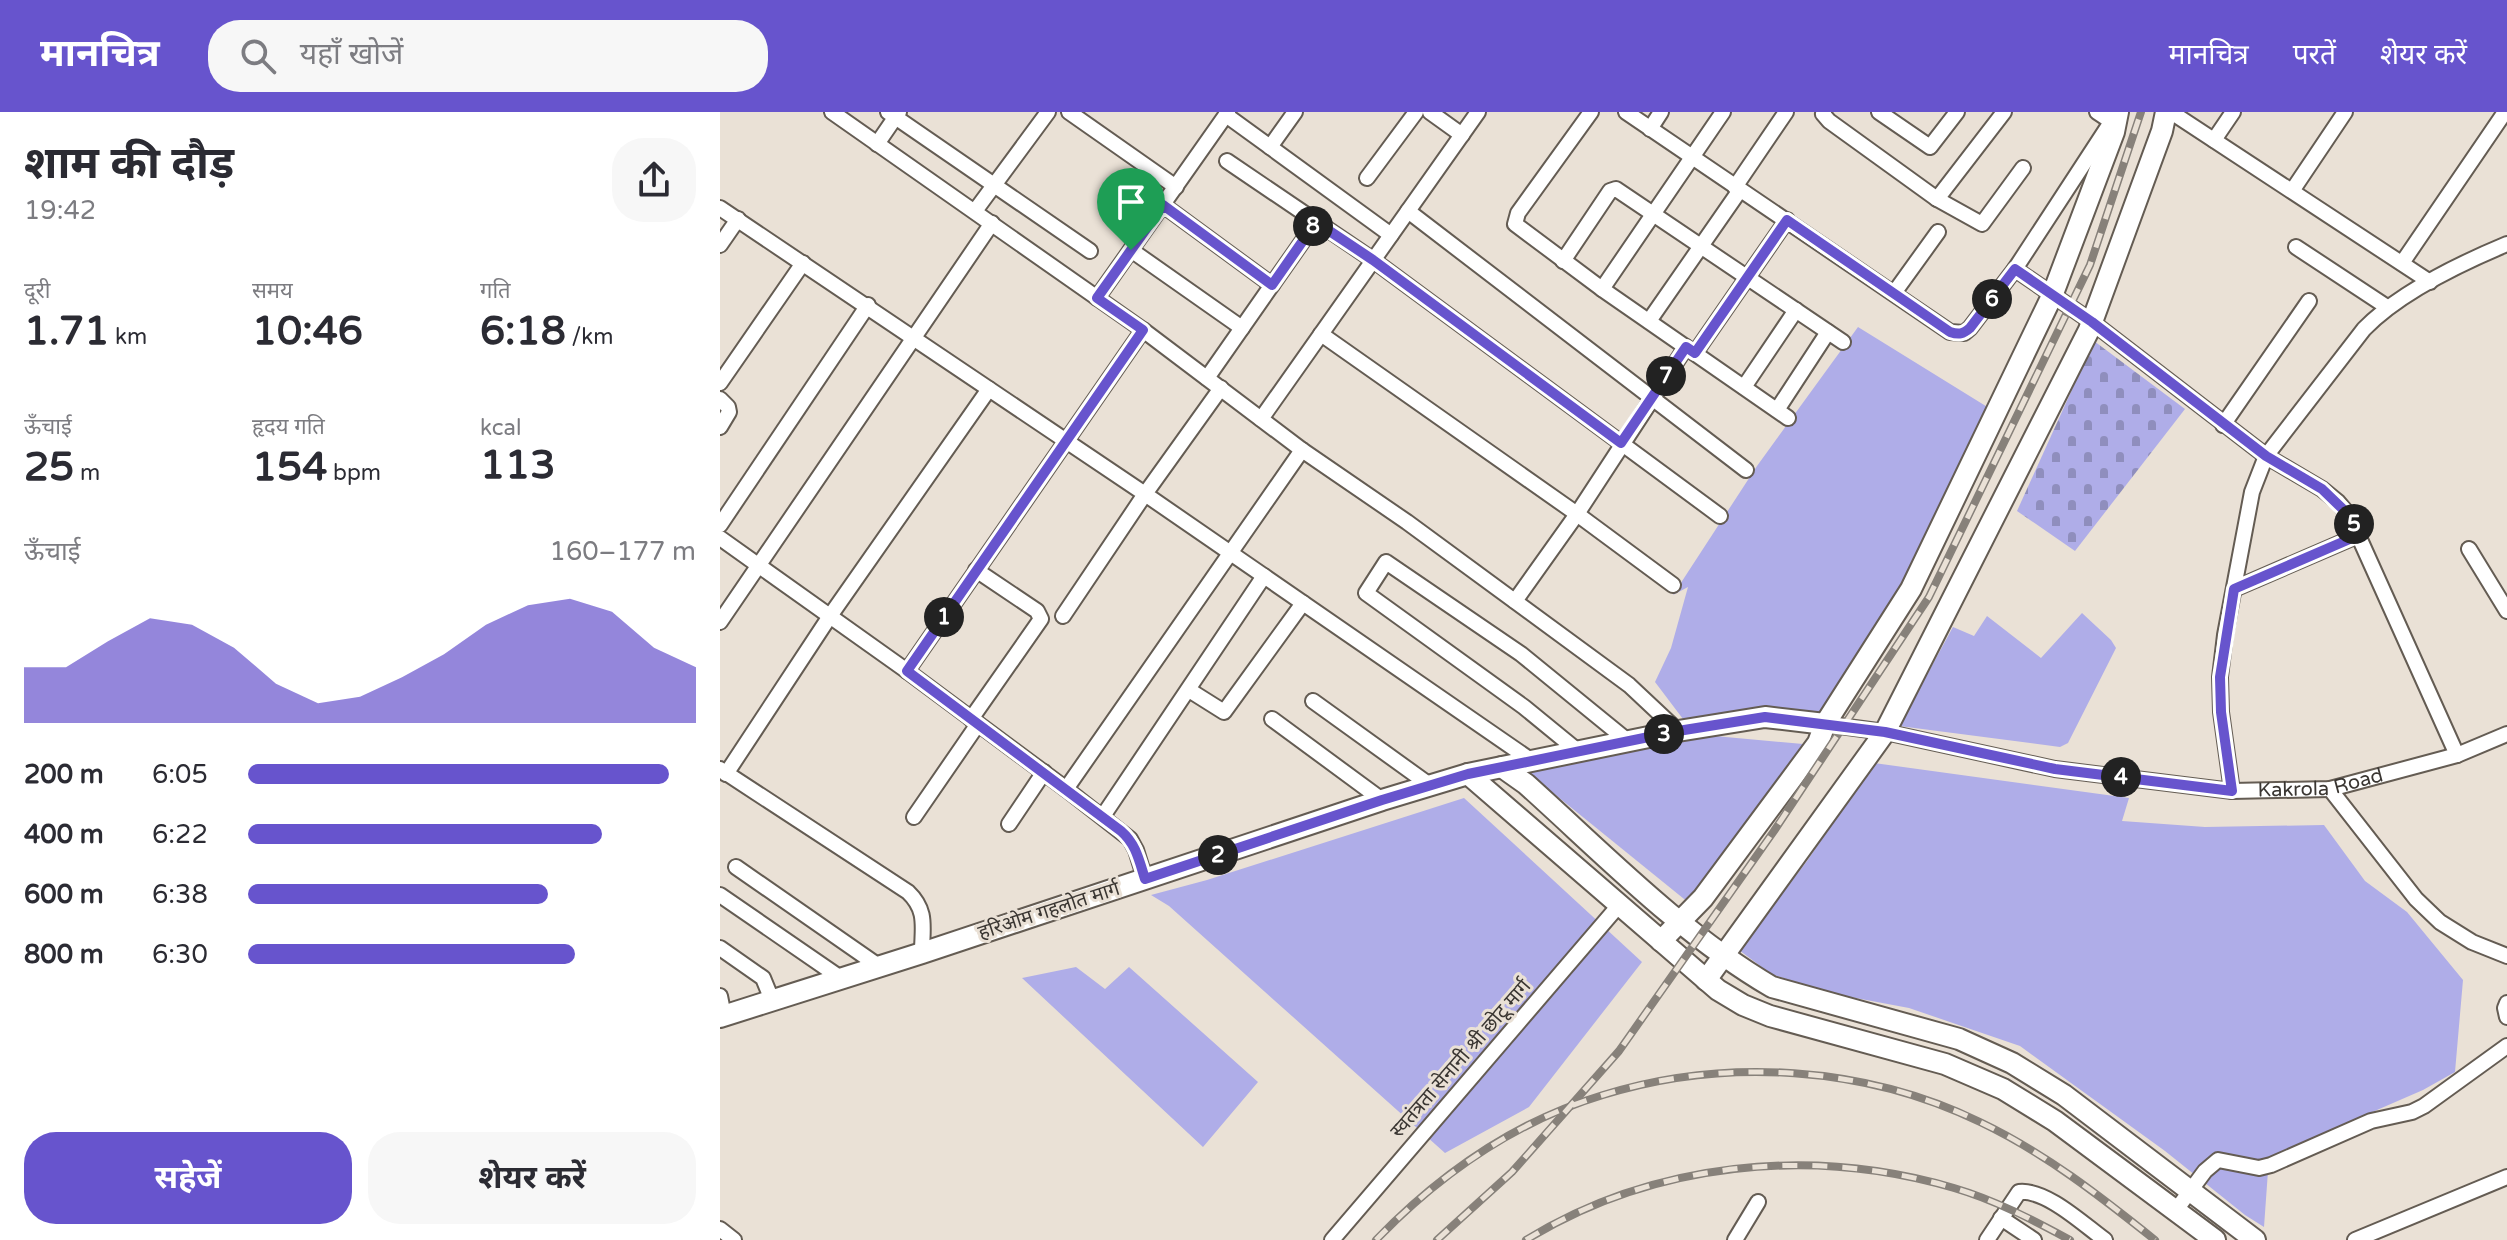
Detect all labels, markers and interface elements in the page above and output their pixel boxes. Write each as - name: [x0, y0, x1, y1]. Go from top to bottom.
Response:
- search box: [208, 20, 768, 92]
- text: मानचित्र: [40, 31, 160, 77]
- icon: search: [236, 34, 280, 78]
- text: यहाँ खोजें: [300, 36, 403, 73]
- text: मानचित्र: [2169, 38, 2249, 72]
- text: परतें: [2293, 38, 2336, 72]
- text: शेयर करें: [2380, 38, 2467, 72]
- text: शाम की दौड़: [24, 138, 234, 191]
- button: share: [612, 138, 696, 222]
- pin: [1097, 168, 1165, 250]
- icon: arrive: [1109, 180, 1153, 224]
- text: 19:42: [24, 195, 96, 226]
- pin: 8: [1293, 206, 1333, 246]
- text: 8: [1306, 213, 1320, 239]
- text: दूरी: [24, 278, 50, 304]
- text: समय: [252, 278, 293, 304]
- text: गति: [480, 278, 511, 304]
- pin: 6: [1972, 279, 2012, 319]
- text: 6: [1985, 286, 1999, 312]
- text: 1.71: [24, 307, 109, 355]
- text: 10:46: [252, 307, 363, 355]
- text: 6:18: [480, 307, 566, 355]
- text: km: [109, 324, 147, 350]
- text: /km: [566, 324, 613, 350]
- pin: 7: [1646, 356, 1686, 396]
- text: 7: [1659, 363, 1673, 389]
- text: ऊँचाई: [24, 414, 72, 440]
- text: हृदय गति: [252, 414, 325, 440]
- text: kcal: [480, 415, 521, 441]
- text: 113: [480, 441, 555, 489]
- text: 25: [24, 443, 74, 491]
- text: 154: [252, 443, 327, 491]
- text: m: [74, 460, 100, 486]
- text: bpm: [327, 460, 381, 486]
- pin: 5: [2334, 504, 2374, 544]
- text: 5: [2347, 511, 2361, 537]
- text: ऊँचाई: [24, 536, 80, 567]
- text: 160–177 m: [550, 536, 696, 567]
- pin: 1: [924, 597, 964, 637]
- text: 1: [937, 604, 951, 630]
- pin: 3: [1644, 714, 1684, 754]
- text: 3: [1657, 721, 1671, 747]
- pin: 4: [2101, 757, 2141, 797]
- text: 200 m: [24, 759, 104, 790]
- text: 6:05: [152, 759, 208, 790]
- street label: Kakrola Road: [2257, 763, 2386, 802]
- text: 4: [2114, 764, 2128, 790]
- text: 400 m: [24, 819, 104, 850]
- text: 6:22: [152, 819, 208, 850]
- pin: 2: [1198, 835, 1238, 875]
- text: 2: [1211, 842, 1225, 868]
- street label: हरिओम गहलोत मार्ग: [975, 876, 1124, 945]
- text: 600 m: [24, 879, 104, 910]
- text: 6:38: [152, 879, 208, 910]
- text: 800 m: [24, 939, 104, 970]
- text: 6:30: [152, 939, 208, 970]
- street label: स्वतंत्रता सेनानी श्री छोटू मार्ग: [1385, 974, 1537, 1143]
- button: सहेजें: [24, 1132, 352, 1224]
- button: शेयर करें: [368, 1132, 696, 1224]

